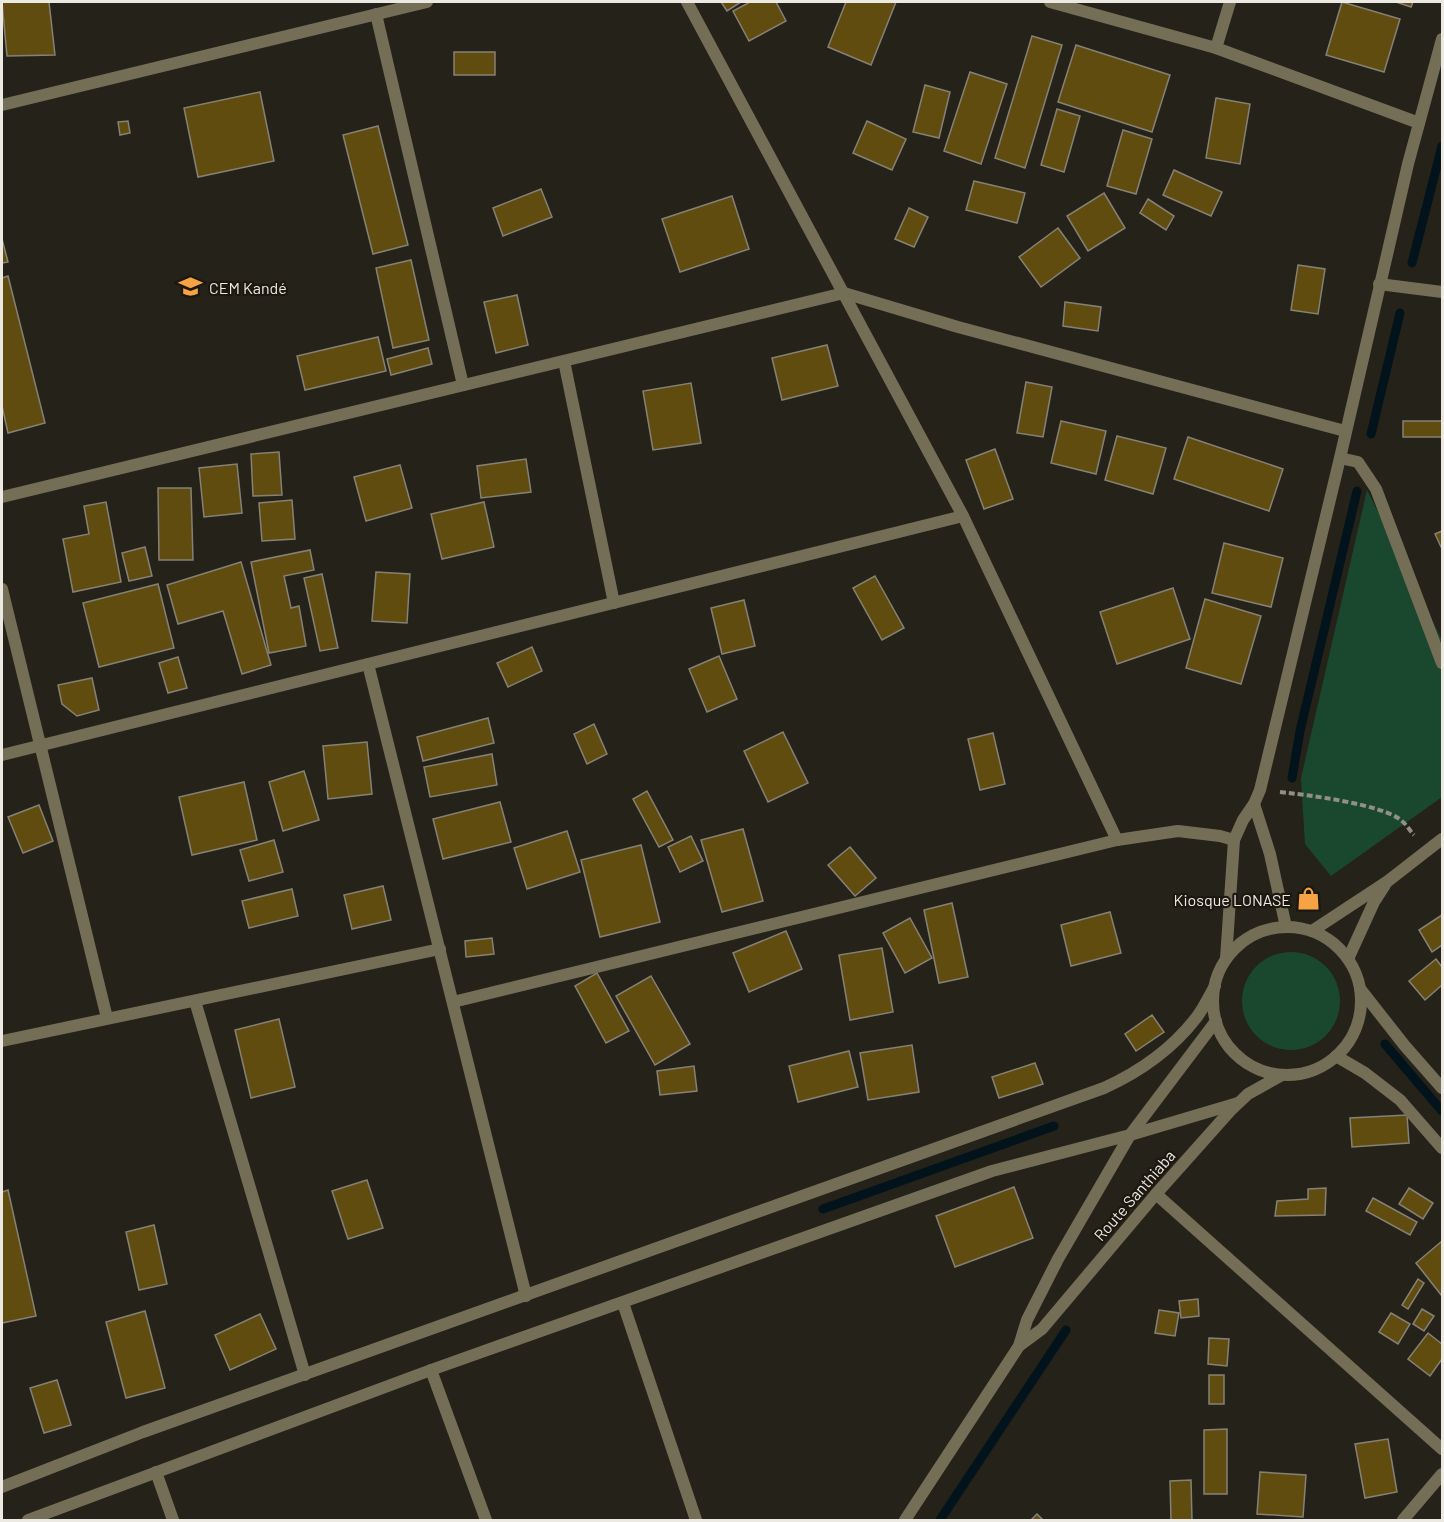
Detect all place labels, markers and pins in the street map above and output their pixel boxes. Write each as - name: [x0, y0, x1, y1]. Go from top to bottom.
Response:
- school or university icon: CEM Kandé: [178, 274, 204, 300]
- place label: CEM Kandé: [209, 278, 287, 297]
- shop icon: Kiosque LONASE: [1296, 886, 1322, 912]
- place label: Kiosque LONASE: [1174, 890, 1291, 909]

